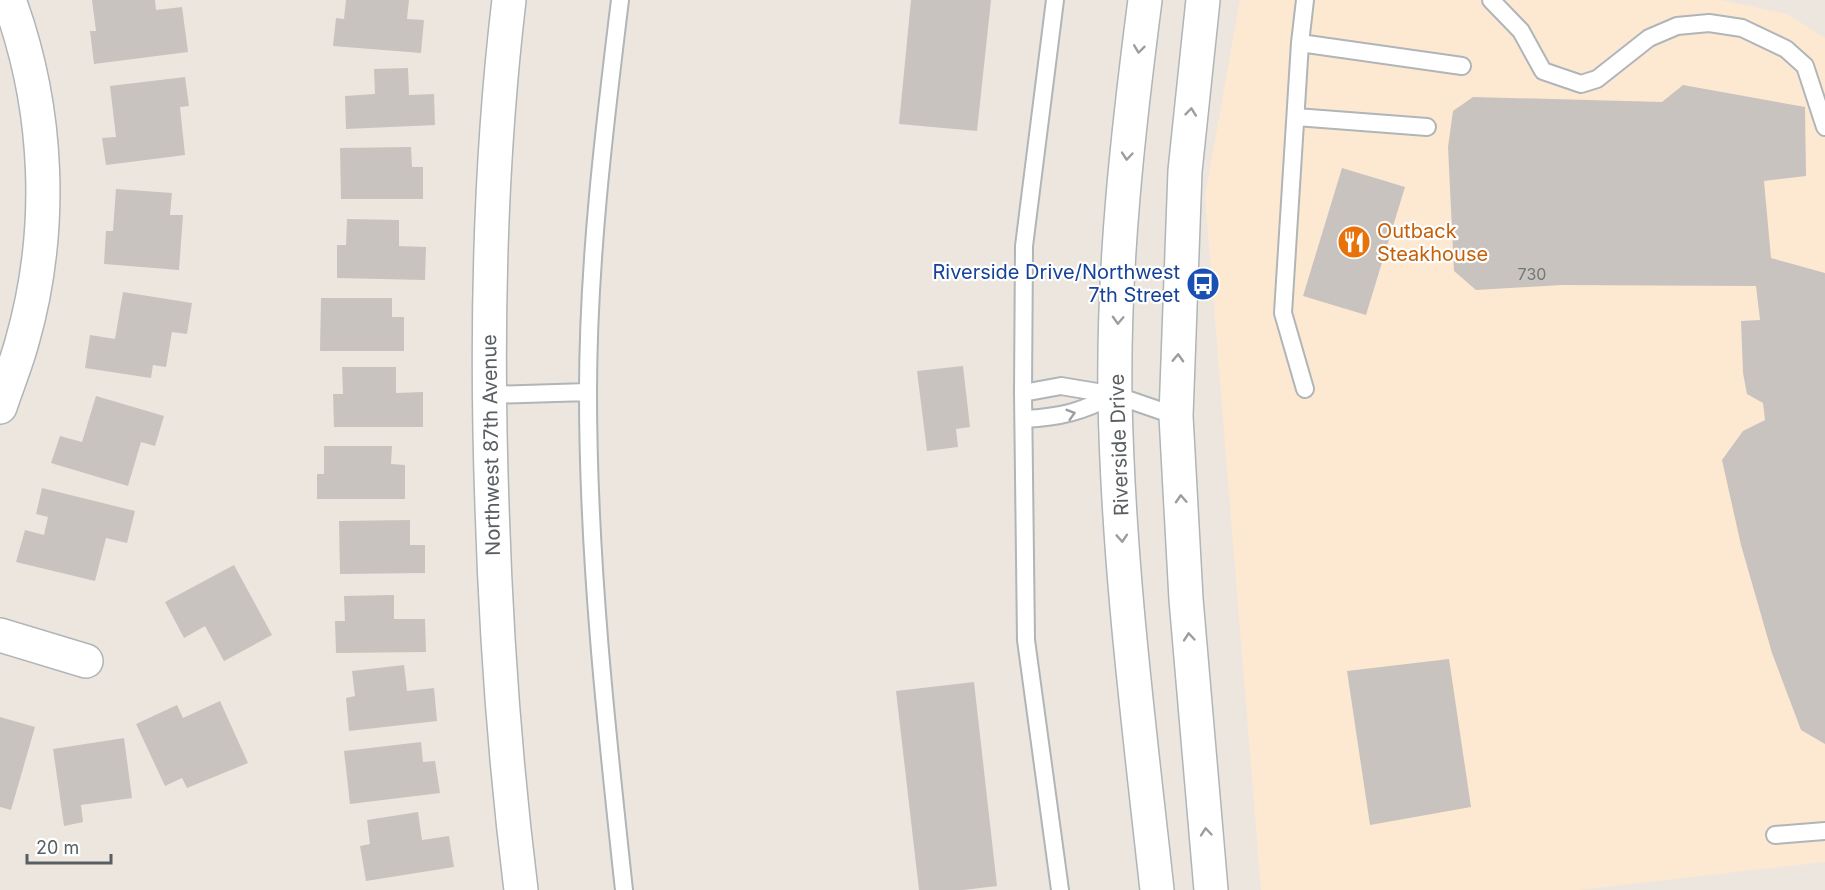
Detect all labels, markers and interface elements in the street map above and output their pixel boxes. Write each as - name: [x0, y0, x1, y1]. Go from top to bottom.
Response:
- one-way arrow: [1133, 44, 1146, 53]
- one-way arrow: [1184, 108, 1197, 117]
- one-way arrow: [1121, 151, 1134, 160]
- place label: Outback Steakhouse: [1377, 219, 1488, 266]
- restaurant icon: Outback Steakhouse: [1336, 224, 1372, 260]
- place label: Riverside Drive/Northwest 7th Street: [932, 260, 1180, 307]
- house number: 730: [1518, 264, 1546, 284]
- bus stop icon: Riverside Drive/Northwest 7th Street: [1185, 266, 1221, 302]
- one-way arrow: [1111, 316, 1124, 325]
- street label: Northwest 87th Avenue: [477, 334, 505, 556]
- one-way arrow: [1172, 353, 1185, 362]
- street label: Riverside Drive: [1105, 373, 1133, 517]
- one-way arrow: [1065, 409, 1076, 421]
- one-way arrow: [1174, 494, 1187, 503]
- one-way arrow: [1116, 533, 1129, 542]
- one-way arrow: [1183, 633, 1196, 642]
- scale bar: [27, 827, 111, 865]
- one-way arrow: [1200, 827, 1213, 836]
- text: 20 m: [36, 837, 79, 858]

